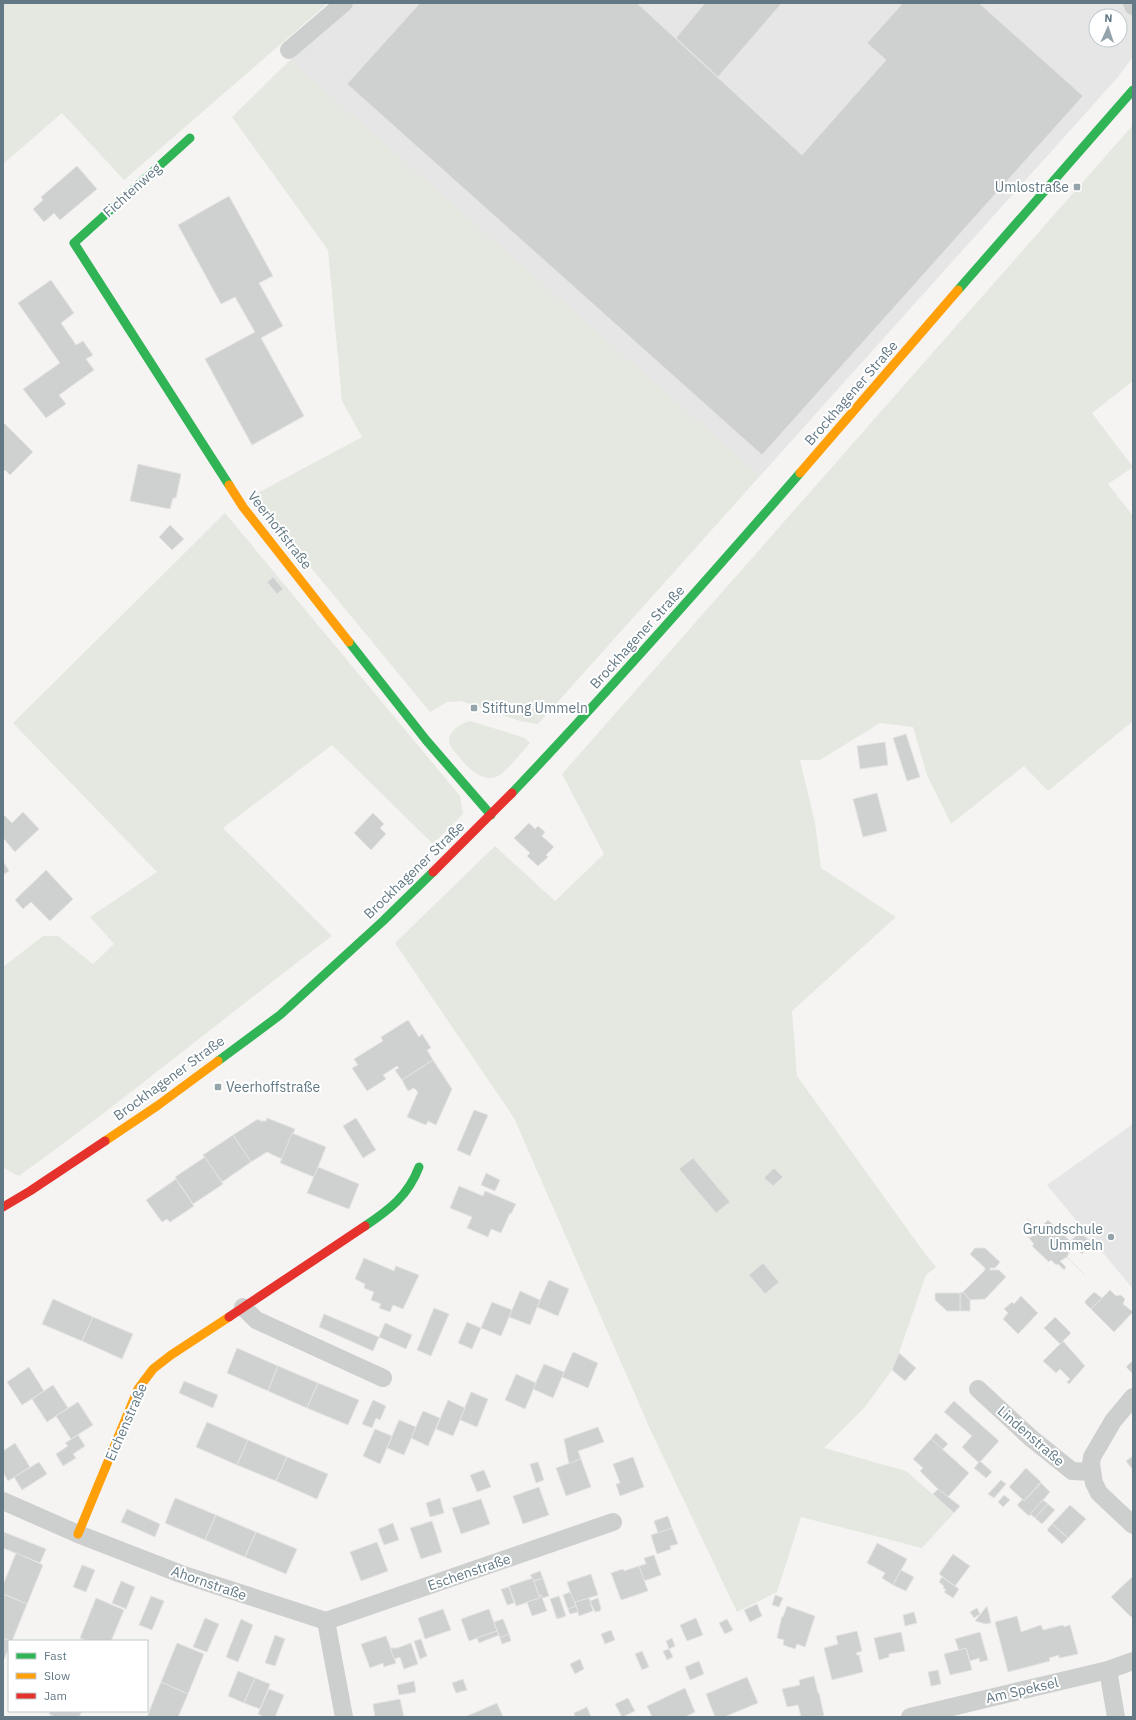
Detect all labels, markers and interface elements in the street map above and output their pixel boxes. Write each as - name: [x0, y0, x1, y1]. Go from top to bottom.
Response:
- north arrow: [1088, 8, 1128, 48]
- text: N: [1104, 11, 1113, 25]
- street label: Fichtenweg: [99, 159, 165, 221]
- place label: Umlostraße: [995, 178, 1069, 196]
- marker: Umlostraße: [1072, 182, 1082, 192]
- street label: Brockhagener Straße: [801, 337, 902, 449]
- street label: Veerhoffstraße: [244, 487, 316, 573]
- street label: Brockhagener Straße: [586, 581, 688, 693]
- place label: Stiftung Ummeln: [482, 699, 588, 717]
- marker: Stiftung Ummeln: [469, 703, 479, 713]
- street label: Brockhagener Straße: [360, 817, 468, 923]
- street label: Brockhagener Straße: [110, 1031, 228, 1124]
- place label: Veerhoffstraße: [226, 1078, 321, 1096]
- marker: Veerhoffstraße: [213, 1082, 223, 1092]
- place label: Grundschule Ummeln: [1023, 1220, 1103, 1254]
- marker: Grundschule Ummeln: [1106, 1232, 1116, 1242]
- street label: Eichenstraße: [101, 1380, 151, 1464]
- street label: Lindenstraße: [994, 1402, 1068, 1470]
- street label: Eschenstraße: [425, 1549, 513, 1595]
- street label: Ahornstraße: [169, 1562, 249, 1604]
- legend: [8, 1640, 148, 1712]
- text: Fast: [44, 1648, 67, 1663]
- text: Slow: [44, 1668, 70, 1683]
- street label: Am Speksel: [984, 1673, 1060, 1707]
- text: Jam: [44, 1688, 67, 1703]

